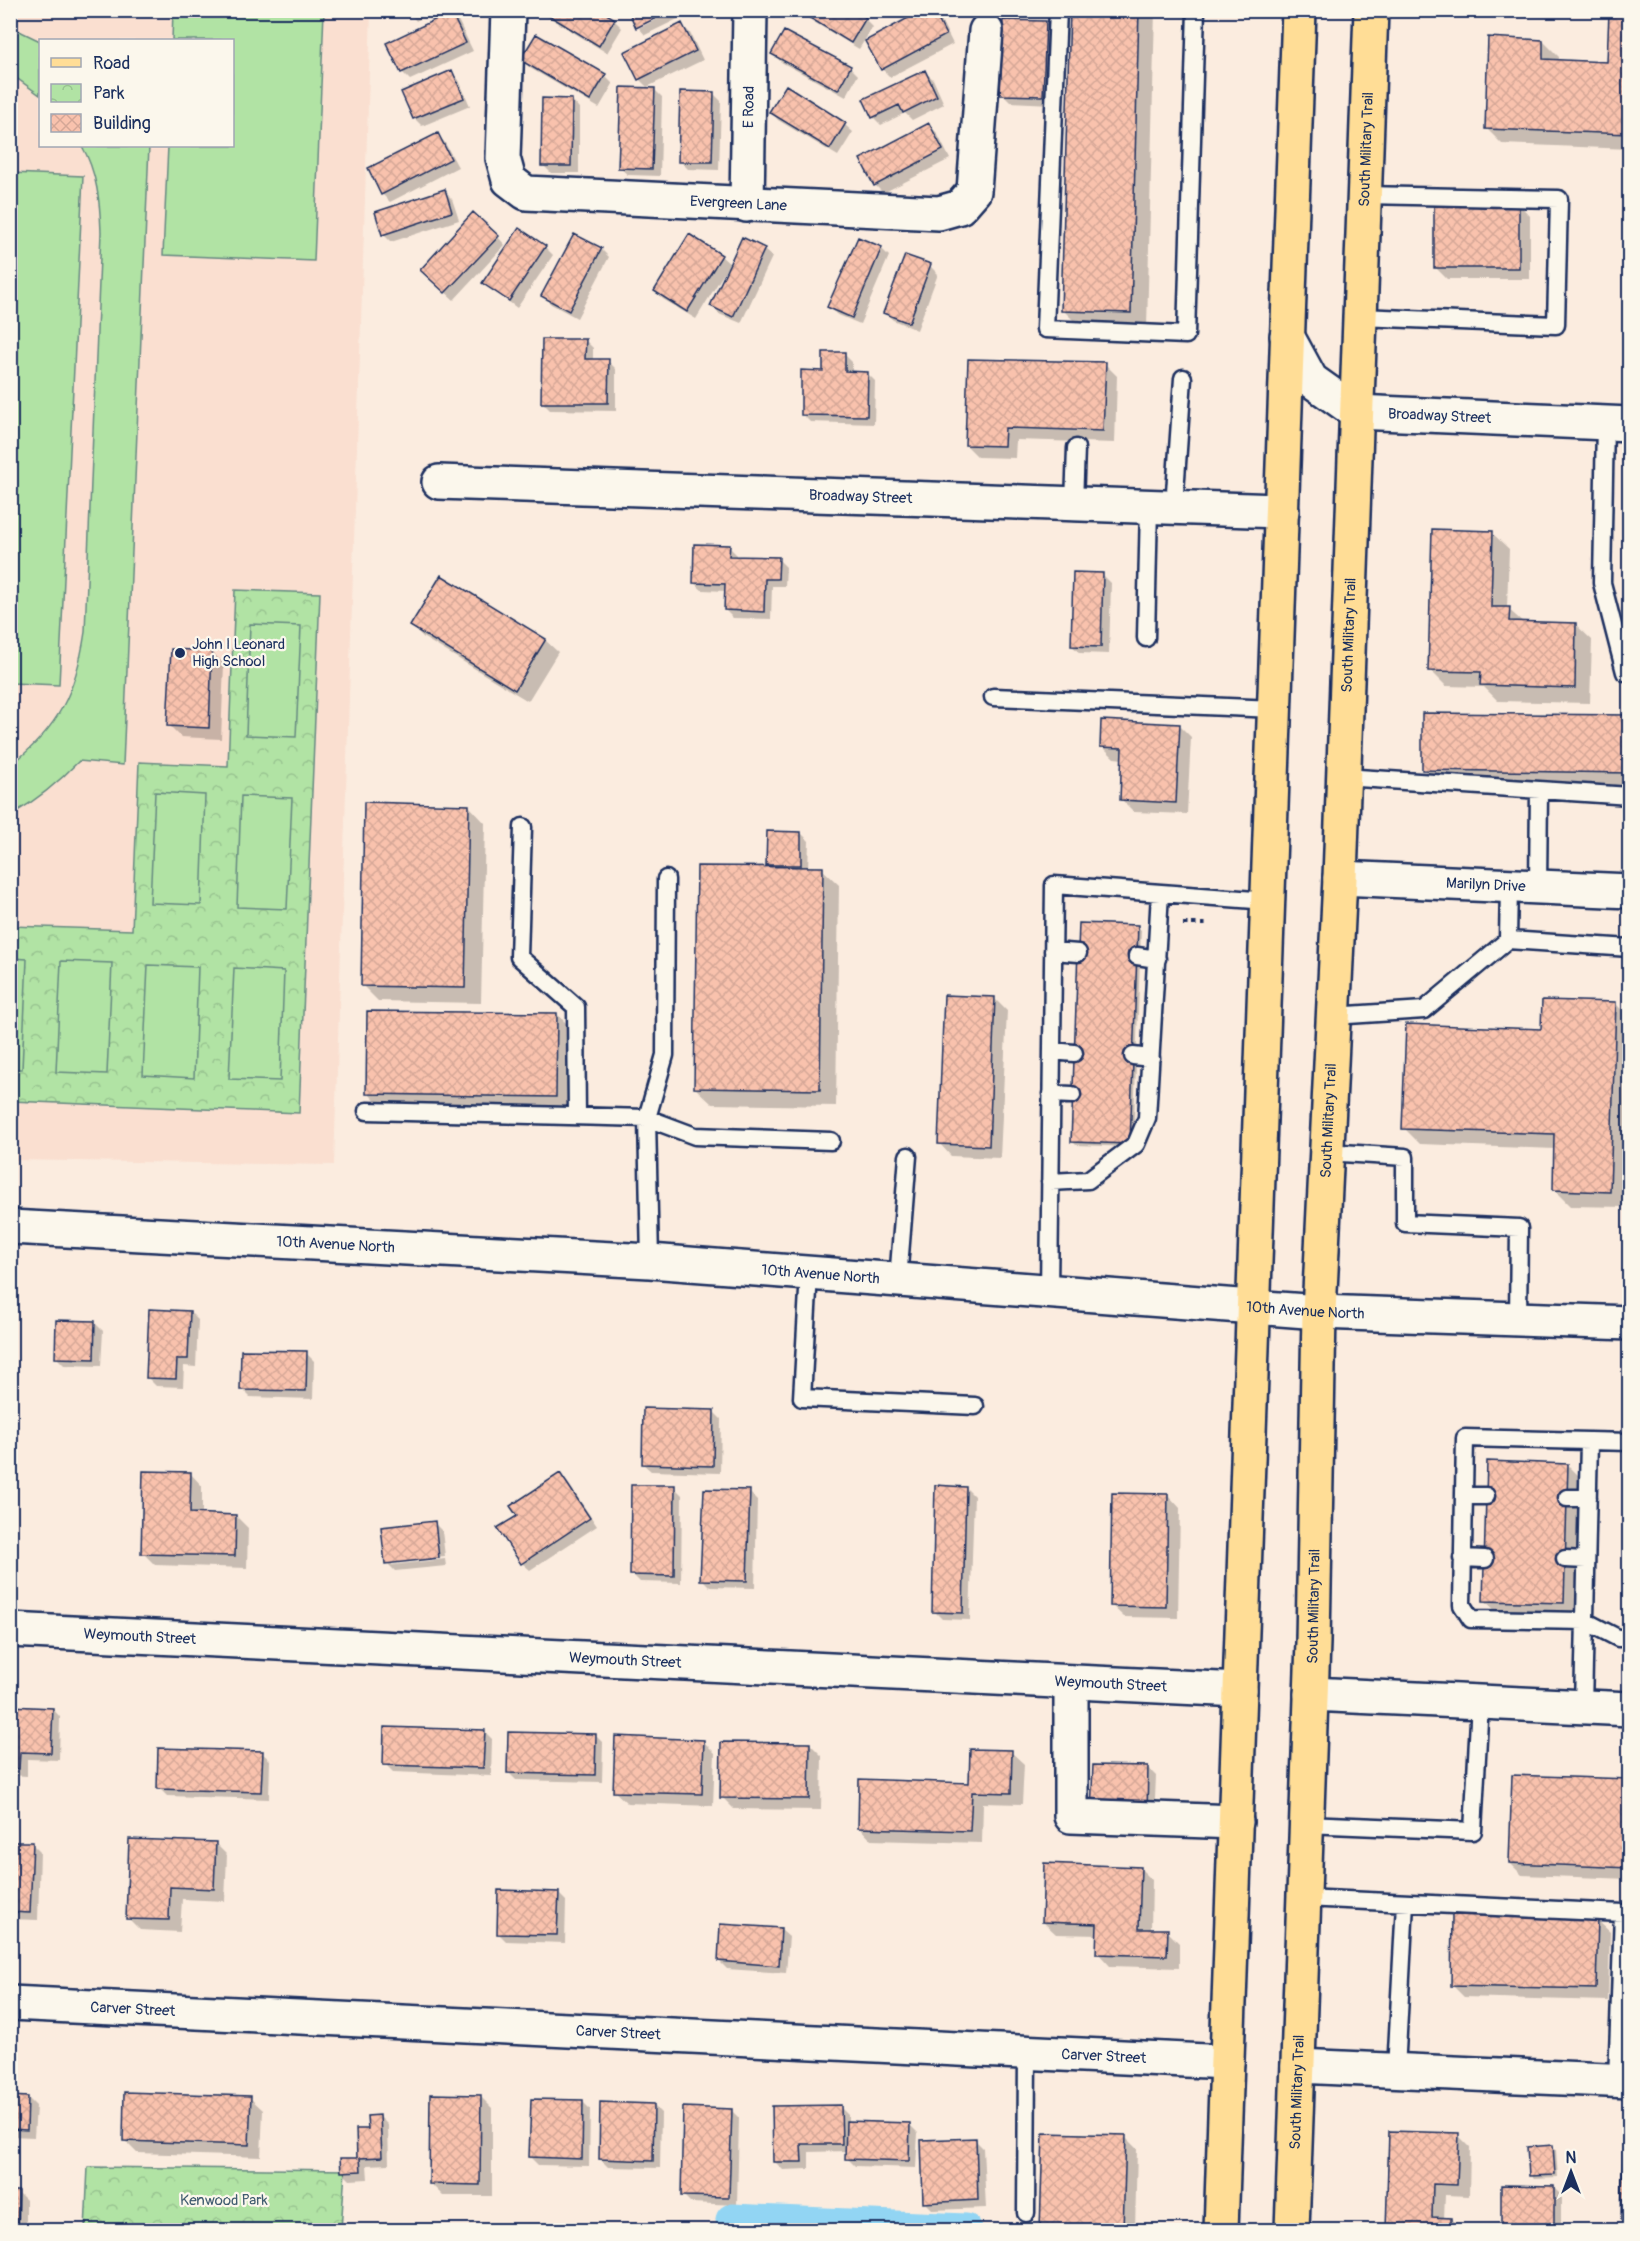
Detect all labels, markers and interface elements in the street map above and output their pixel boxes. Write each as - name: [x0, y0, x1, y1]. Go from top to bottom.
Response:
- legend: [39, 39, 234, 147]
- text: Road: [93, 52, 130, 75]
- text: Park: [93, 82, 125, 105]
- street label: E Road: [739, 86, 759, 128]
- street label: South Military Trail: [1355, 92, 1378, 207]
- text: Building: [93, 112, 151, 135]
- street label: Evergreen Lane: [689, 192, 788, 216]
- street label: Broadway Street: [1387, 404, 1493, 428]
- street label: Broadway Street: [809, 486, 914, 508]
- street label: South Military Trail: [1338, 577, 1361, 693]
- place label: John I Leonard High School: [192, 635, 285, 671]
- marker: John I Leonard High School: [173, 646, 187, 660]
- street label: Marilyn Drive: [1446, 874, 1527, 896]
- street label: South Military Trail: [1316, 1063, 1341, 1179]
- street label: 10th Avenue North: [276, 1232, 395, 1257]
- street label: 10th Avenue North: [761, 1261, 880, 1288]
- street label: 10th Avenue North: [1245, 1297, 1365, 1324]
- street label: South Military Trail: [1303, 1549, 1325, 1664]
- street label: Weymouth Street: [83, 1625, 197, 1649]
- street label: Weymouth Street: [569, 1648, 683, 1673]
- street label: Weymouth Street: [1054, 1672, 1168, 1696]
- street label: Carver Street: [90, 1998, 177, 2021]
- street label: Carver Street: [575, 2021, 662, 2045]
- street label: South Military Trail: [1286, 2034, 1309, 2150]
- street label: Carver Street: [1061, 2045, 1148, 2068]
- north arrow: [1541, 2142, 1601, 2202]
- text: N: [1566, 2148, 1577, 2168]
- park label: Kenwood Park: [180, 2191, 269, 2210]

